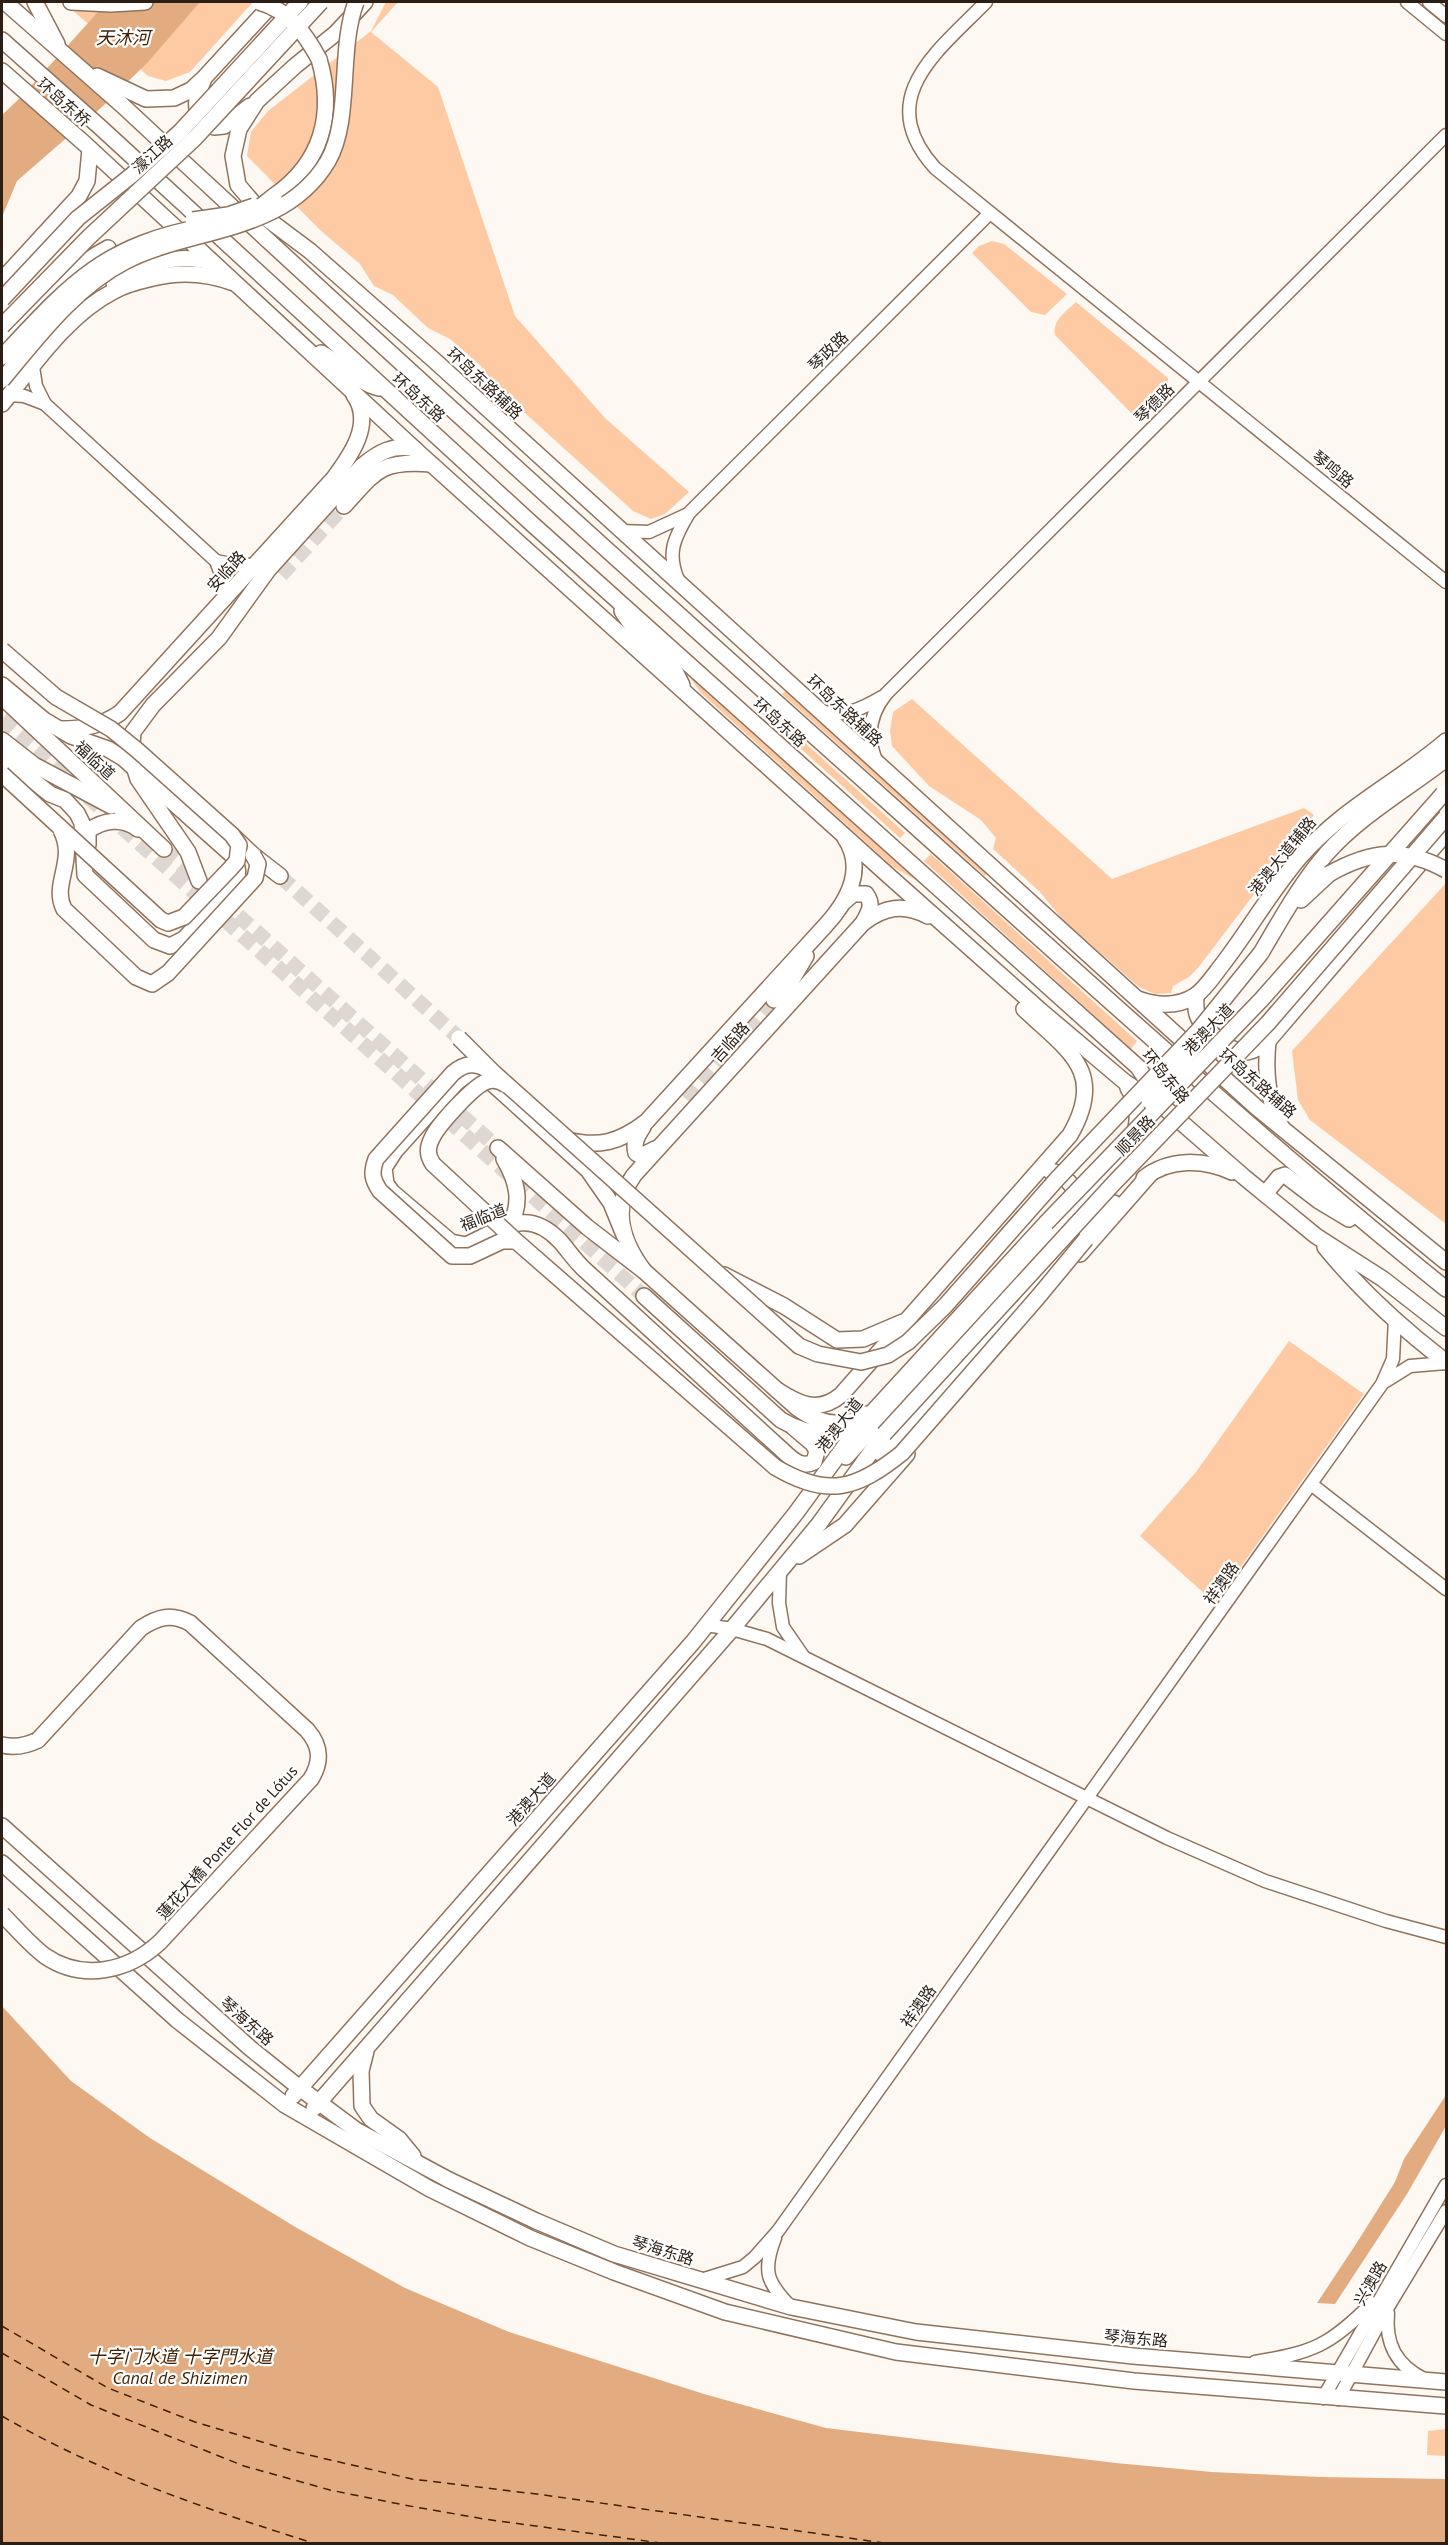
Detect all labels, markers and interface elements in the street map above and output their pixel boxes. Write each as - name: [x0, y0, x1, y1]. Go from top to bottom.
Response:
- water label: 天沐河: [96, 26, 153, 49]
- street label: 环岛东桥: [33, 73, 95, 131]
- street label: 濠江路: [128, 130, 176, 178]
- street label: 琴政路: [804, 327, 852, 375]
- street label: 环岛东路辅路: [443, 343, 527, 423]
- street label: 环岛东路: [389, 368, 449, 426]
- street label: 琴德路: [1130, 379, 1178, 427]
- street label: 琴鸣路: [1308, 446, 1358, 492]
- street label: 安临路: [203, 546, 249, 596]
- street label: 环岛东路辅路: [803, 670, 887, 750]
- street label: 环岛东路: [750, 693, 810, 751]
- street label: 福临道: [71, 736, 119, 784]
- street label: 港澳大道辅路: [1244, 812, 1320, 900]
- street label: 港澳大道: [1179, 999, 1237, 1059]
- street label: 吉临路: [707, 1017, 753, 1067]
- street label: 环岛东路辅路: [1215, 1044, 1301, 1122]
- street label: 环岛东路: [1138, 1045, 1194, 1107]
- street label: 顺景路: [1111, 1111, 1159, 1159]
- street label: 福临道: [457, 1199, 509, 1235]
- street label: 港澳大道: [811, 1394, 867, 1456]
- street label: 祥澳路: [1199, 1558, 1243, 1608]
- street label: 蓮花大橋 Ponte Flor de Lótus: [152, 1761, 302, 1923]
- street label: 港澳大道: [502, 1768, 560, 1830]
- street label: 祥澳路: [896, 1981, 940, 2031]
- street label: 琴海东路: [216, 1992, 278, 2050]
- street label: 琴海东路: [629, 2231, 697, 2269]
- street label: 兴澳路: [1349, 2257, 1391, 2309]
- street label: 琴海东路: [1103, 2325, 1169, 2351]
- water label: 十字门水道 十字門水道 Canal de Shizimen: [88, 2345, 275, 2389]

